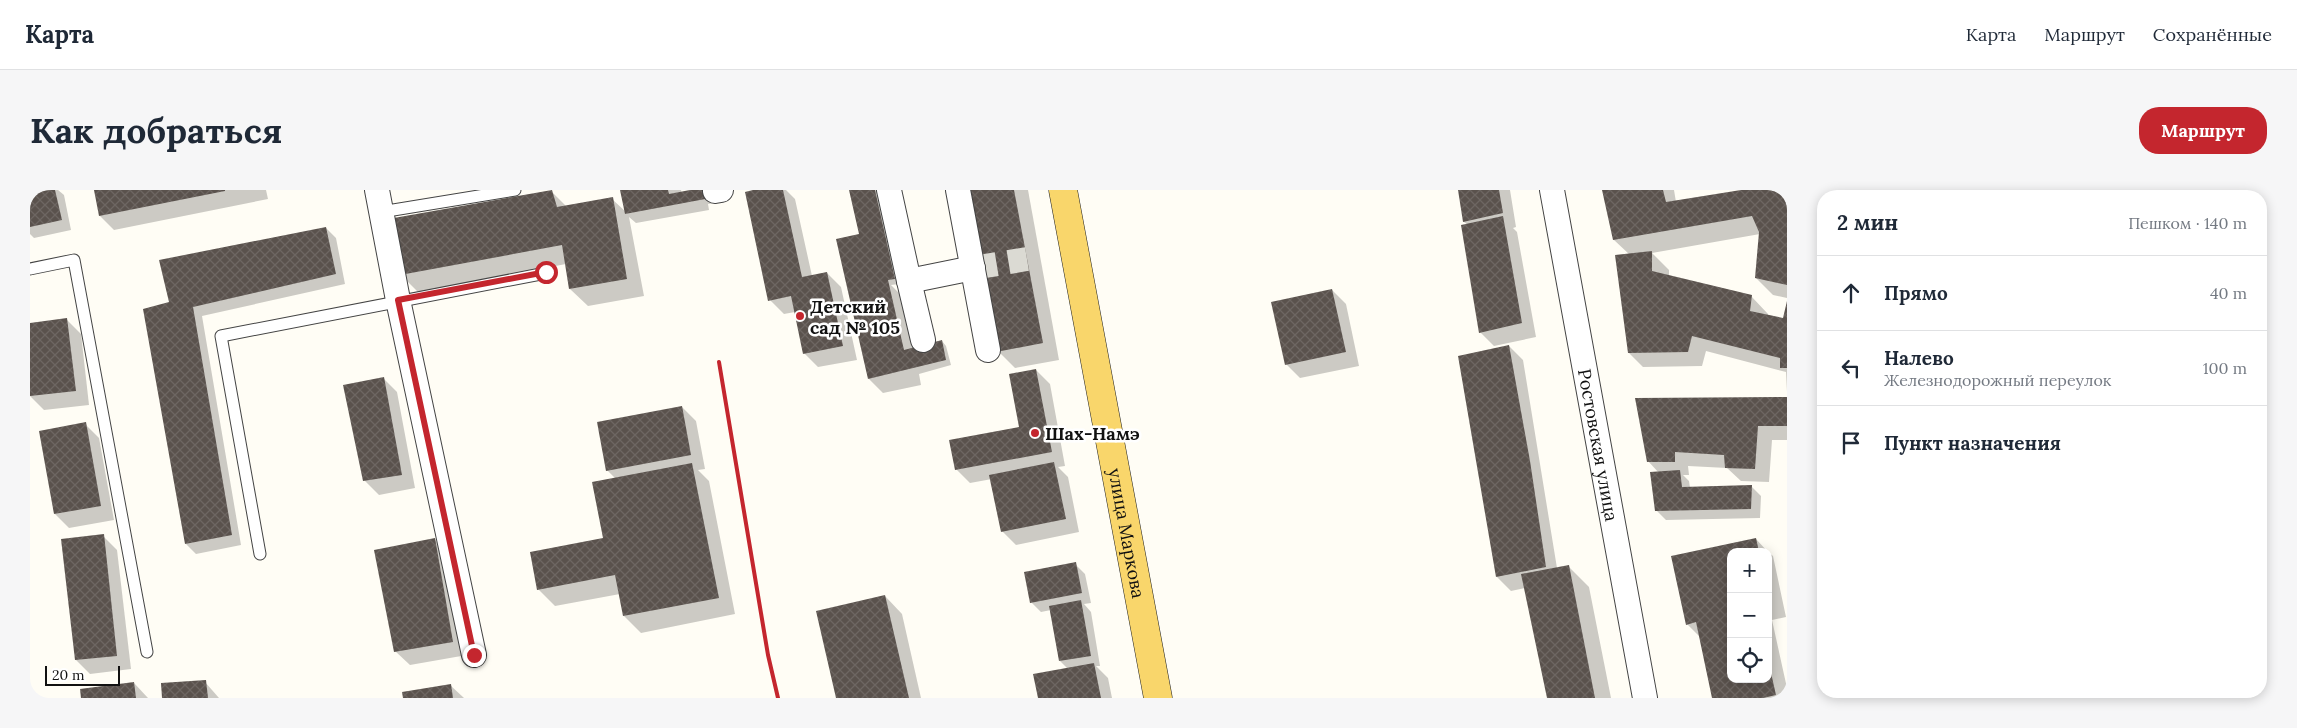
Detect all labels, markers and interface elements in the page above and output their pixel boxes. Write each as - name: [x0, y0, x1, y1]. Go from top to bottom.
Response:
- text: Карта: [25, 19, 94, 50]
- text: Карта: [1966, 23, 2016, 46]
- text: Маршрут: [2044, 23, 2125, 46]
- text: Сохранённые: [2153, 23, 2272, 46]
- button: Маршрут: [2139, 107, 2267, 154]
- text: Как добраться: [30, 108, 283, 153]
- text: 2 мин: [1837, 209, 1898, 236]
- text: Пешком · 140 m: [2128, 213, 2247, 233]
- route start: [535, 261, 558, 284]
- icon: ahead: [1837, 279, 1865, 307]
- text: Прямо: [1884, 281, 1948, 305]
- text: 40 m: [2210, 283, 2247, 303]
- place label: Детский сад № 105: [810, 295, 900, 339]
- marker: Детский сад № 105: [794, 310, 806, 322]
- text: Налево: [1884, 346, 1954, 370]
- icon: left: [1837, 354, 1865, 382]
- text: 100 m: [2203, 358, 2247, 378]
- street label: Ростовская улица: [1573, 367, 1624, 523]
- text: Железнодорожный переулок: [1884, 370, 2111, 390]
- place label: Шах-Намэ: [1045, 422, 1140, 445]
- marker: Шах-Намэ: [1029, 427, 1041, 439]
- icon: arrive: [1837, 429, 1865, 457]
- text: Пункт назначения: [1884, 431, 2061, 455]
- street label: улица Маркова: [1104, 466, 1151, 600]
- map controls: [1727, 548, 1772, 683]
- button: +: [1727, 548, 1772, 593]
- button: −: [1727, 593, 1772, 638]
- button: locate: [1727, 638, 1772, 683]
- route end: [463, 644, 486, 667]
- scale bar: [45, 663, 120, 686]
- text: 20 m: [52, 666, 84, 684]

